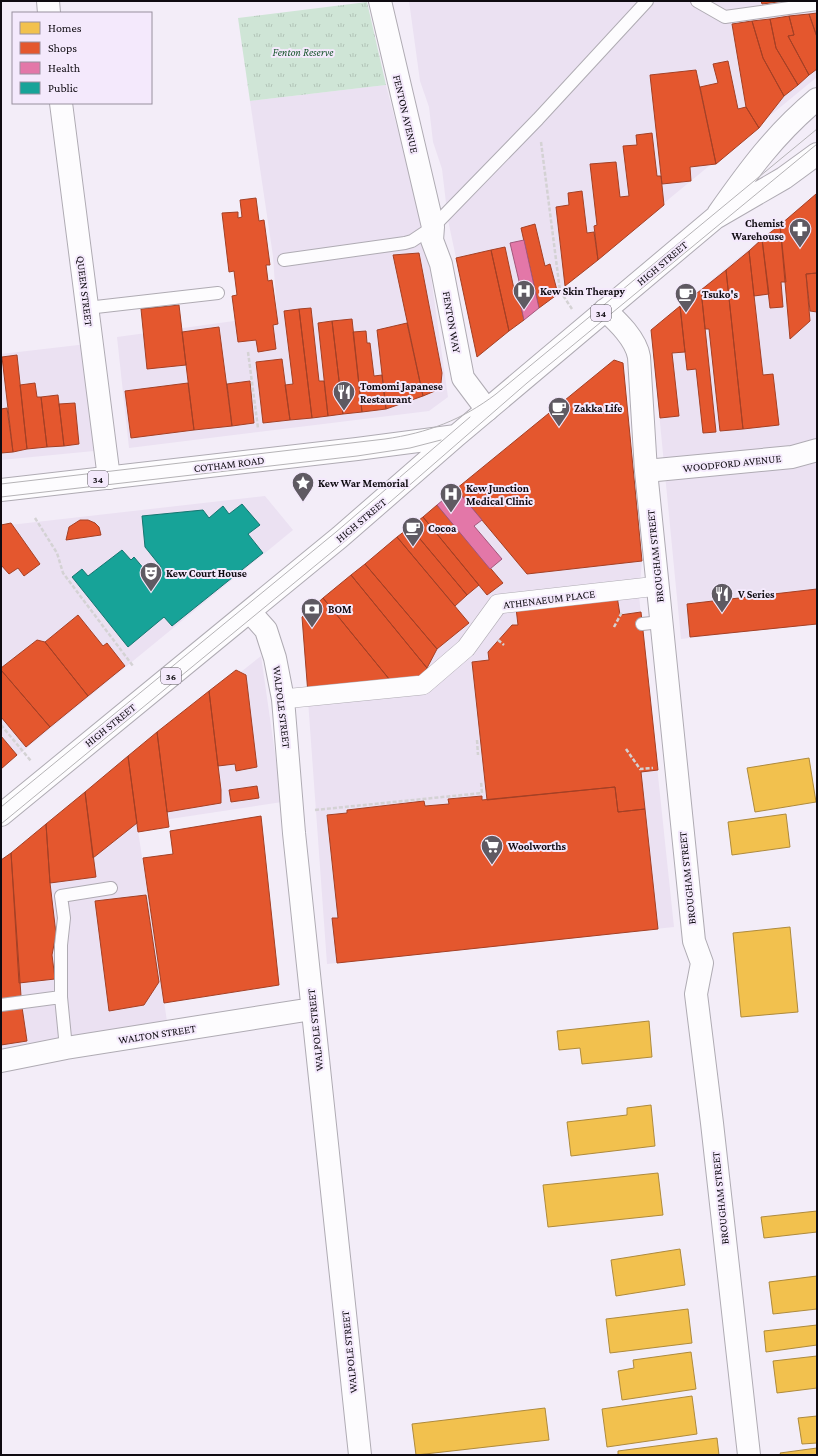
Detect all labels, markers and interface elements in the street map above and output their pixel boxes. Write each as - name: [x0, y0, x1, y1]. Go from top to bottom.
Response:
- legend: [12, 12, 152, 104]
- text: Homes: [48, 21, 82, 35]
- text: Shops: [48, 41, 77, 55]
- park label: Fenton Reserve: [273, 46, 334, 58]
- text: Health: [48, 61, 81, 75]
- street label: FENTON AVENUE: [391, 74, 421, 154]
- text: Public: [48, 81, 78, 95]
- pharmacy icon: Chemist Warehouse: [787, 216, 813, 249]
- place label: Chemist Warehouse: [731, 217, 784, 242]
- street label: HIGH STREET: [634, 239, 690, 287]
- street label: QUEEN STREET: [75, 255, 95, 327]
- hospital icon: Kew Skin Therapy: [511, 278, 537, 311]
- cafe icon: Tsuko's: [673, 281, 699, 314]
- place label: Kew Skin Therapy: [540, 285, 625, 297]
- place label: Tsuko's: [702, 288, 738, 300]
- street label: FENTON WAY: [441, 290, 463, 354]
- road number: 34: [591, 305, 611, 321]
- restaurant icon: Tomomi Japanese Restaurant: [331, 379, 357, 412]
- place label: Tomomi Japanese Restaurant: [360, 380, 443, 405]
- cafe icon: Zakka Life: [546, 395, 572, 428]
- place label: Zakka Life: [574, 402, 622, 414]
- street label: WOODFORD AVENUE: [682, 452, 782, 474]
- street label: COTHAM ROAD: [193, 454, 265, 474]
- place icon: Kew War Memorial: [290, 470, 316, 503]
- road number: 34: [88, 471, 108, 487]
- place label: Kew War Memorial: [318, 477, 409, 489]
- hospital icon: Kew Junction Medical Clinic: [438, 481, 464, 514]
- place label: Kew Junction Medical Clinic: [466, 482, 533, 507]
- street label: HIGH STREET: [333, 496, 389, 544]
- street label: BROUGHAM STREET: [644, 509, 666, 603]
- cafe icon: Cocoa: [400, 515, 426, 548]
- place label: Cocoa: [428, 522, 457, 534]
- theatre icon: Kew Court House: [138, 560, 164, 593]
- place label: Kew Court House: [166, 567, 247, 579]
- restaurant icon: V Series: [709, 581, 735, 614]
- street label: ATHENAEUM PLACE: [502, 587, 596, 611]
- place label: V Series: [737, 588, 775, 600]
- bank icon: BOM: [299, 596, 325, 629]
- place label: BOM: [328, 603, 352, 615]
- street label: WALPOLE STREET: [271, 665, 293, 749]
- road number: 36: [161, 668, 181, 684]
- street label: HIGH STREET: [82, 701, 138, 749]
- street label: BROUGHAM STREET: [676, 831, 698, 925]
- supermarket icon: Woolworths: [479, 833, 505, 866]
- place label: Woolworths: [507, 840, 567, 852]
- street label: WALPOLE STREET: [305, 988, 325, 1072]
- street label: WALTON STREET: [117, 1022, 197, 1046]
- street label: BROUGHAM STREET: [709, 1151, 731, 1245]
- street label: WALPOLE STREET: [339, 1310, 359, 1394]

